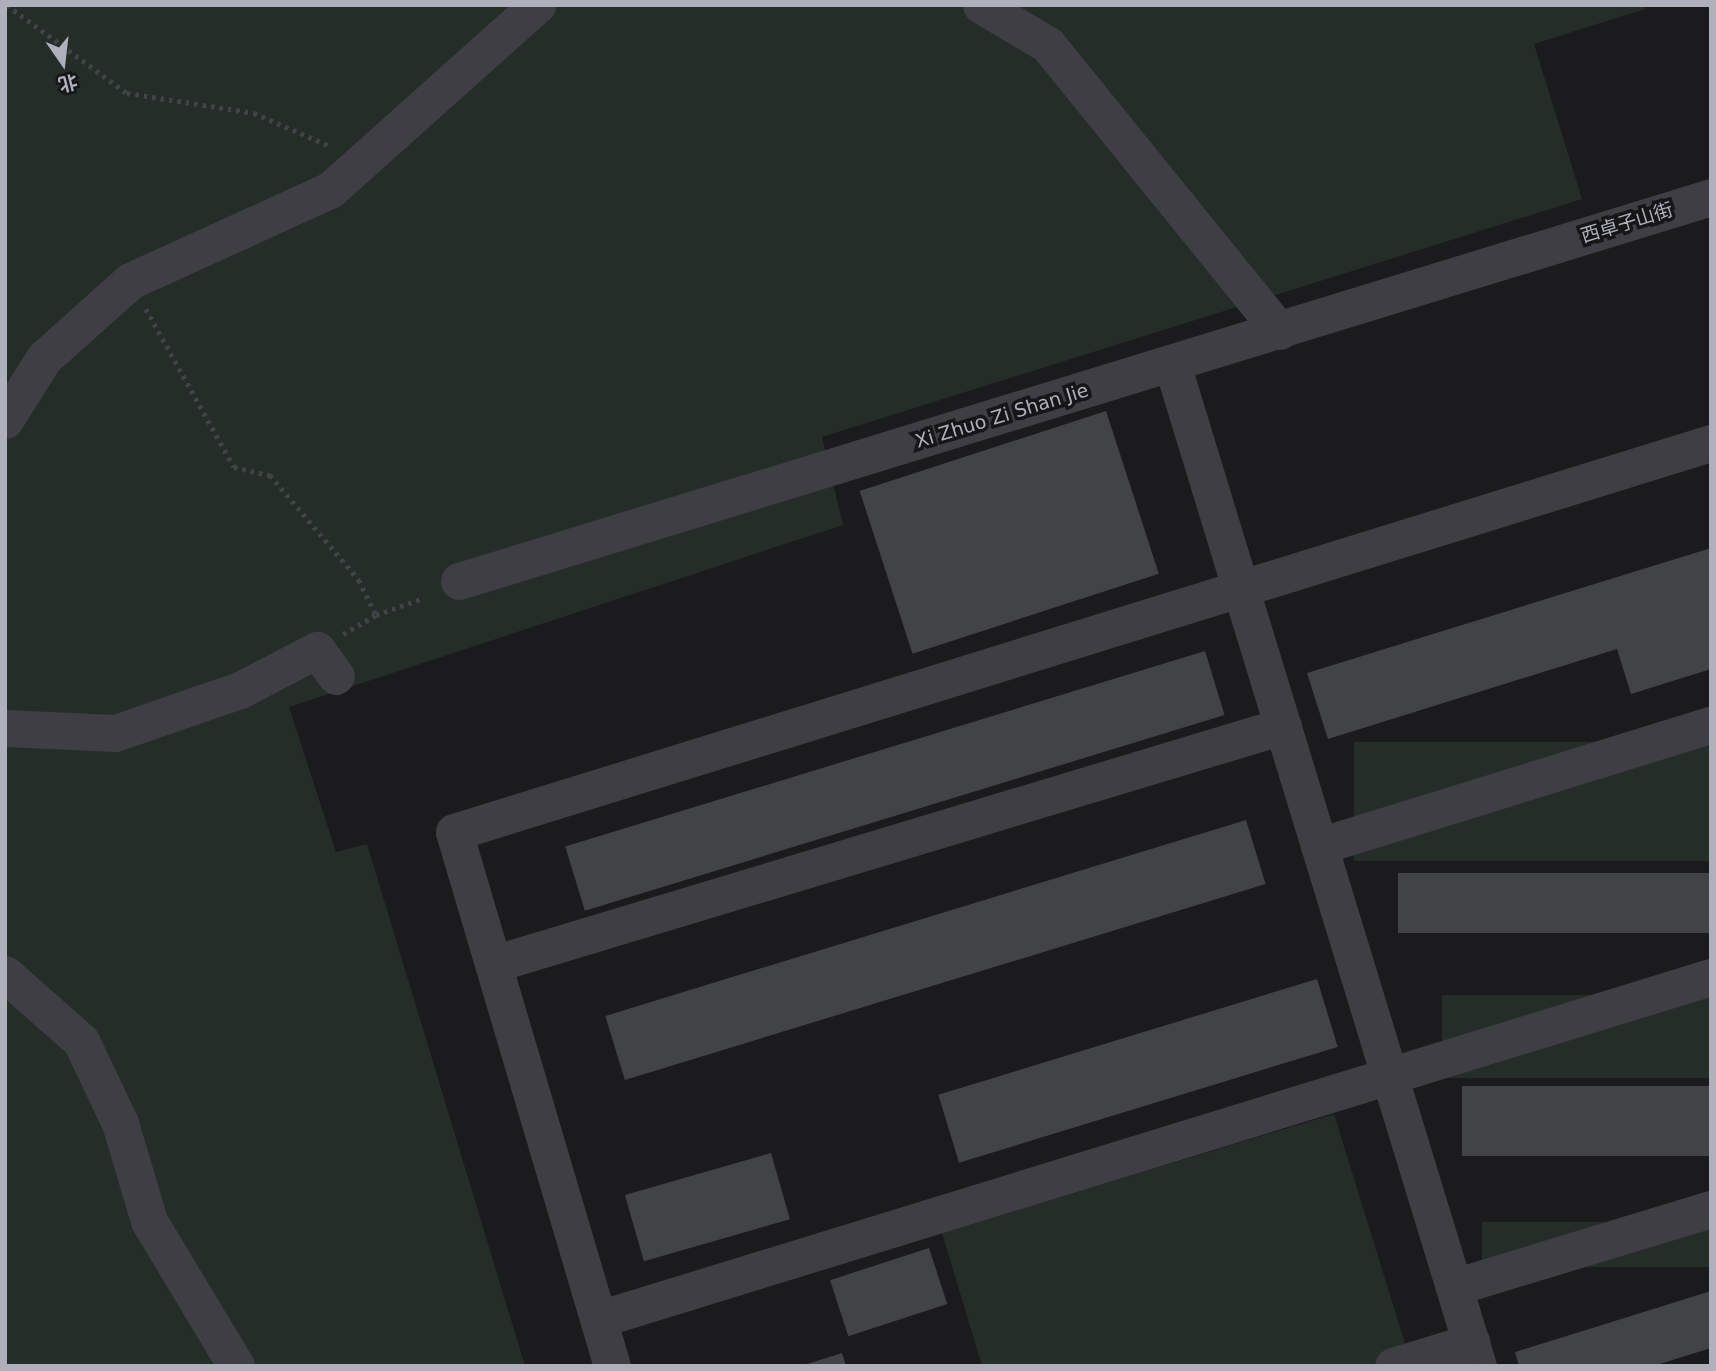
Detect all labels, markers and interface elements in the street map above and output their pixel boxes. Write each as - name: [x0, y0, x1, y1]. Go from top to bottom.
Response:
- north arrow: [28, 28, 98, 98]
- text: 北: [56, 70, 80, 96]
- street label: 西卓子山街: [1578, 198, 1676, 248]
- street label: Xi Zhuo Zi Shan Jie: [913, 379, 1091, 453]

